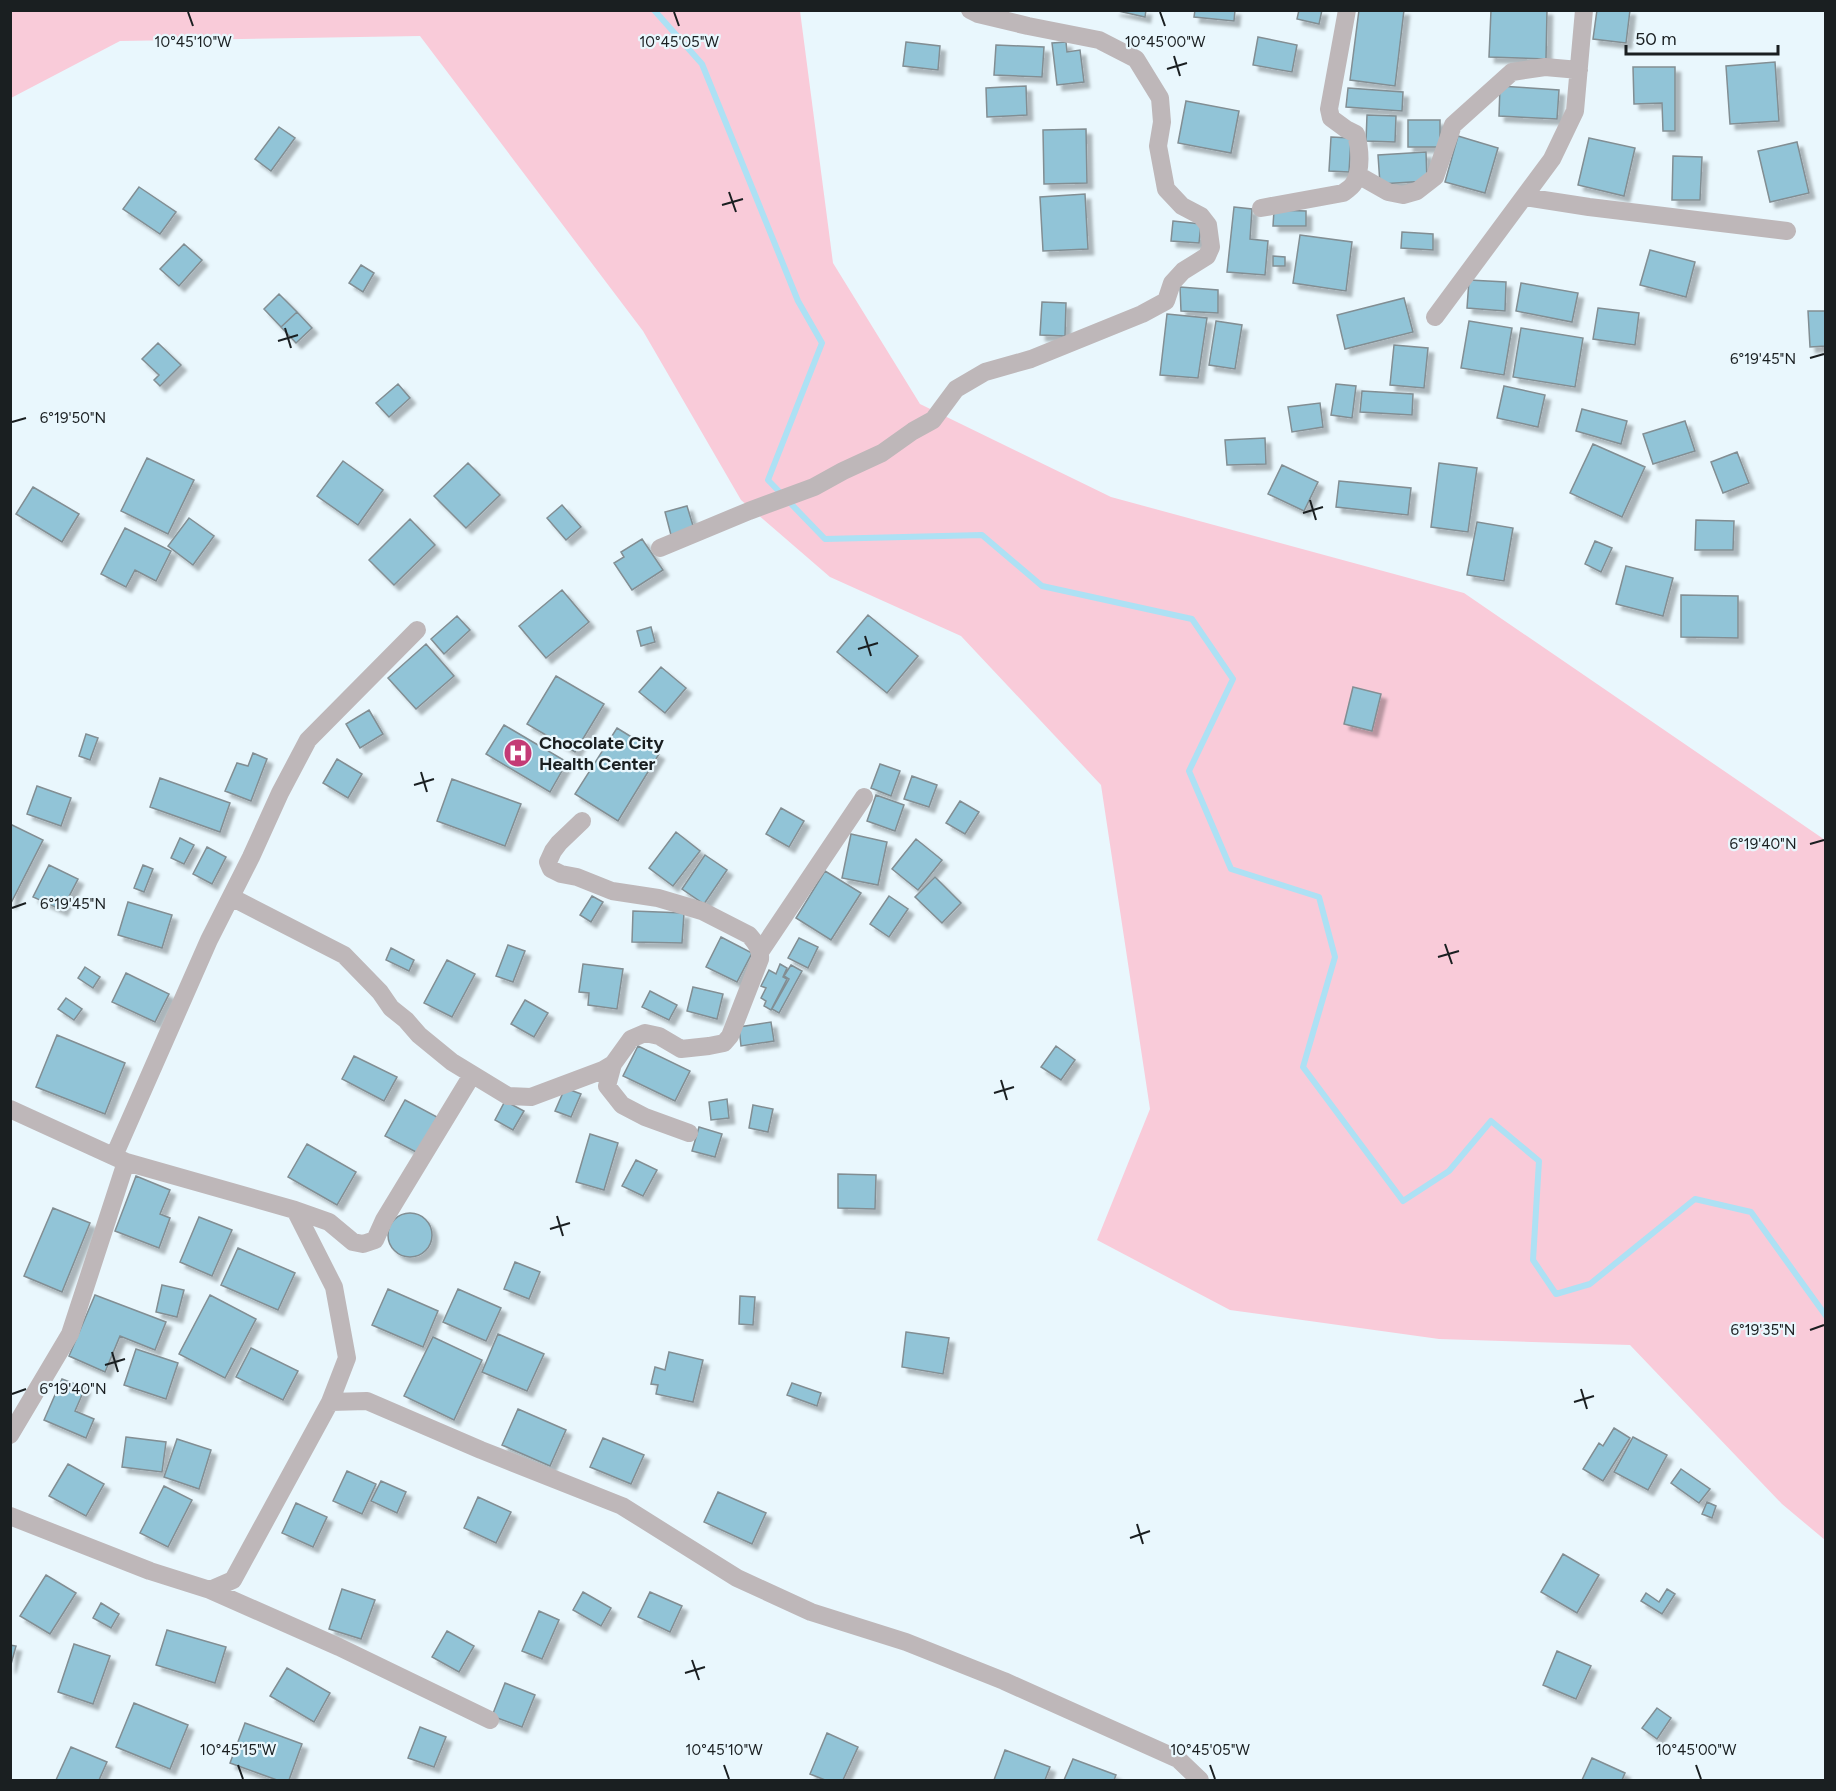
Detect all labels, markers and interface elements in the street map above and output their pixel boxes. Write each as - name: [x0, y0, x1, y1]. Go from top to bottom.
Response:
- scale bar: [1626, 18, 1778, 56]
- text: 50 m: [1635, 28, 1677, 50]
- text: 10°45'10"W: [154, 33, 232, 51]
- text: 10°45'05"W: [639, 33, 719, 51]
- text: 10°45'00"W: [1125, 33, 1206, 51]
- text: 6°19'45"N: [1730, 350, 1796, 368]
- text: 6°19'50"N: [40, 409, 106, 427]
- place label: Chocolate City Health Center: [539, 732, 664, 775]
- hospital icon: Chocolate City Health Center: [502, 737, 534, 769]
- text: 6°19'40"N: [1729, 835, 1797, 853]
- text: 6°19'45"N: [40, 895, 106, 913]
- text: 6°19'35"N: [1731, 1321, 1795, 1339]
- text: 6°19'40"N: [39, 1380, 107, 1398]
- text: 10°45'15"W: [200, 1741, 277, 1759]
- text: 10°45'10"W: [685, 1741, 763, 1759]
- text: 10°45'05"W: [1170, 1741, 1250, 1759]
- text: 10°45'00"W: [1656, 1741, 1737, 1759]

